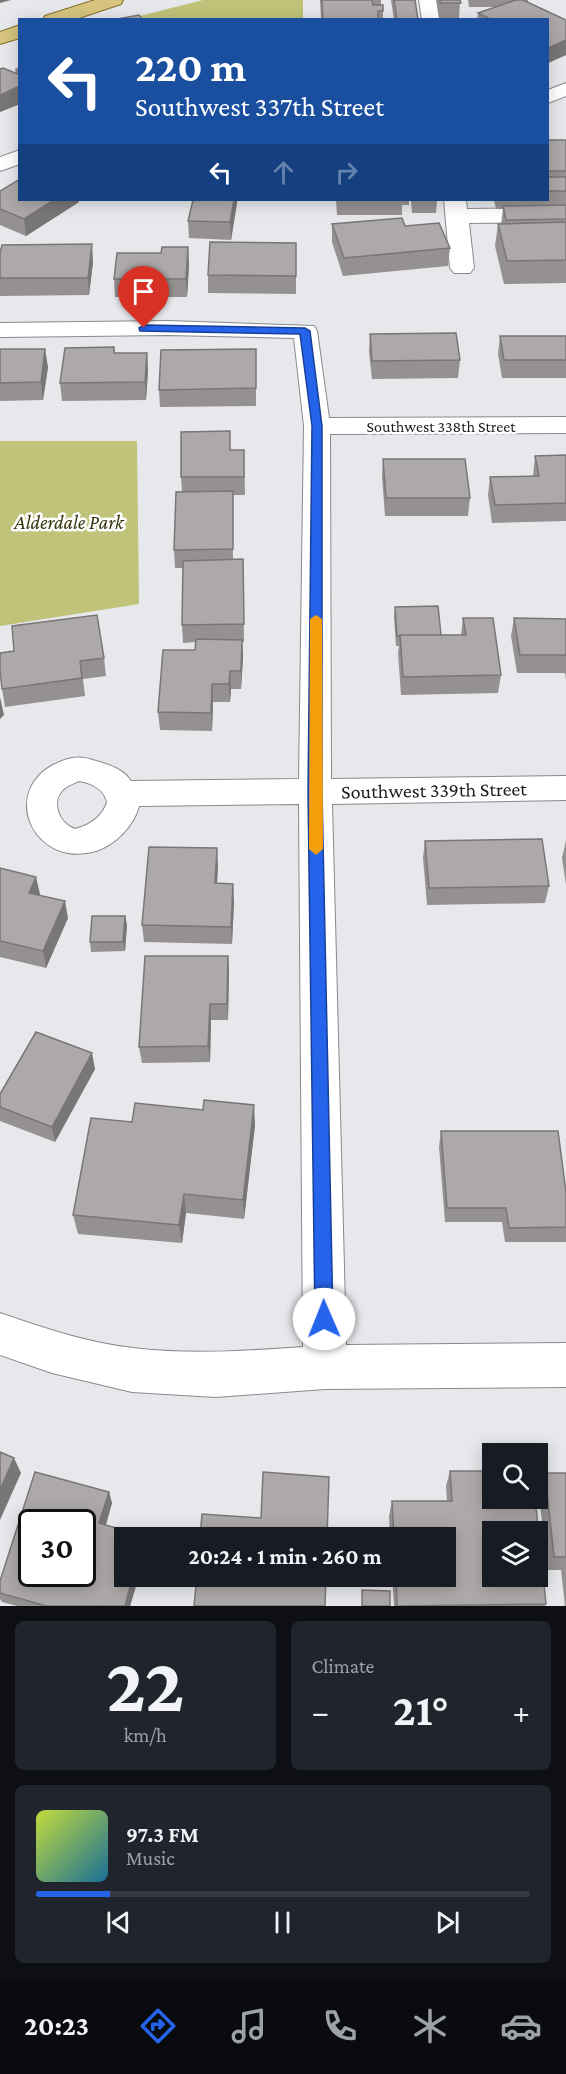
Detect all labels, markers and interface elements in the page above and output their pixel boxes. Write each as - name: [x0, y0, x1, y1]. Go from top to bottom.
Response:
- icon: left: [36, 42, 114, 120]
- text: 220 m: [135, 43, 246, 90]
- text: Southwest 337th Street: [135, 92, 384, 122]
- icon: left: [204, 156, 237, 189]
- icon: ahead: [267, 156, 300, 189]
- icon: right: [330, 156, 363, 189]
- pin: [118, 266, 169, 328]
- icon: arrive: [127, 275, 160, 308]
- street label: Southwest 338th Street: [366, 418, 516, 435]
- park label: Alderdale Park: [13, 511, 125, 533]
- street label: Southwest 339th Street: [341, 777, 527, 803]
- position arrow: [292, 1287, 356, 1351]
- map controls: [482, 1443, 548, 1587]
- button: search: [482, 1443, 548, 1509]
- speed limit sign: 30: [18, 1509, 96, 1587]
- button: layers: [482, 1521, 548, 1587]
- text: 20:24 · 1 min · 260 m: [188, 1544, 382, 1569]
- text: 22: [106, 1641, 184, 1728]
- text: Climate: [312, 1655, 374, 1677]
- text: 21°: [393, 1685, 449, 1735]
- text: −: [312, 1693, 329, 1730]
- text: +: [513, 1693, 530, 1730]
- text: km/h: [124, 1724, 167, 1746]
- text: 97.3 FM: [126, 1822, 199, 1847]
- text: Music: [126, 1847, 175, 1869]
- icon: previous: [102, 1906, 135, 1939]
- icon: pause: [266, 1906, 299, 1939]
- icon: next: [431, 1906, 464, 1939]
- icon: directions: [137, 2005, 179, 2047]
- icon: music: [228, 2005, 270, 2047]
- icon: phone: [319, 2005, 361, 2047]
- icon: climate: [409, 2005, 451, 2047]
- icon: car: [500, 2005, 542, 2047]
- text: 20:23: [24, 2011, 89, 2041]

